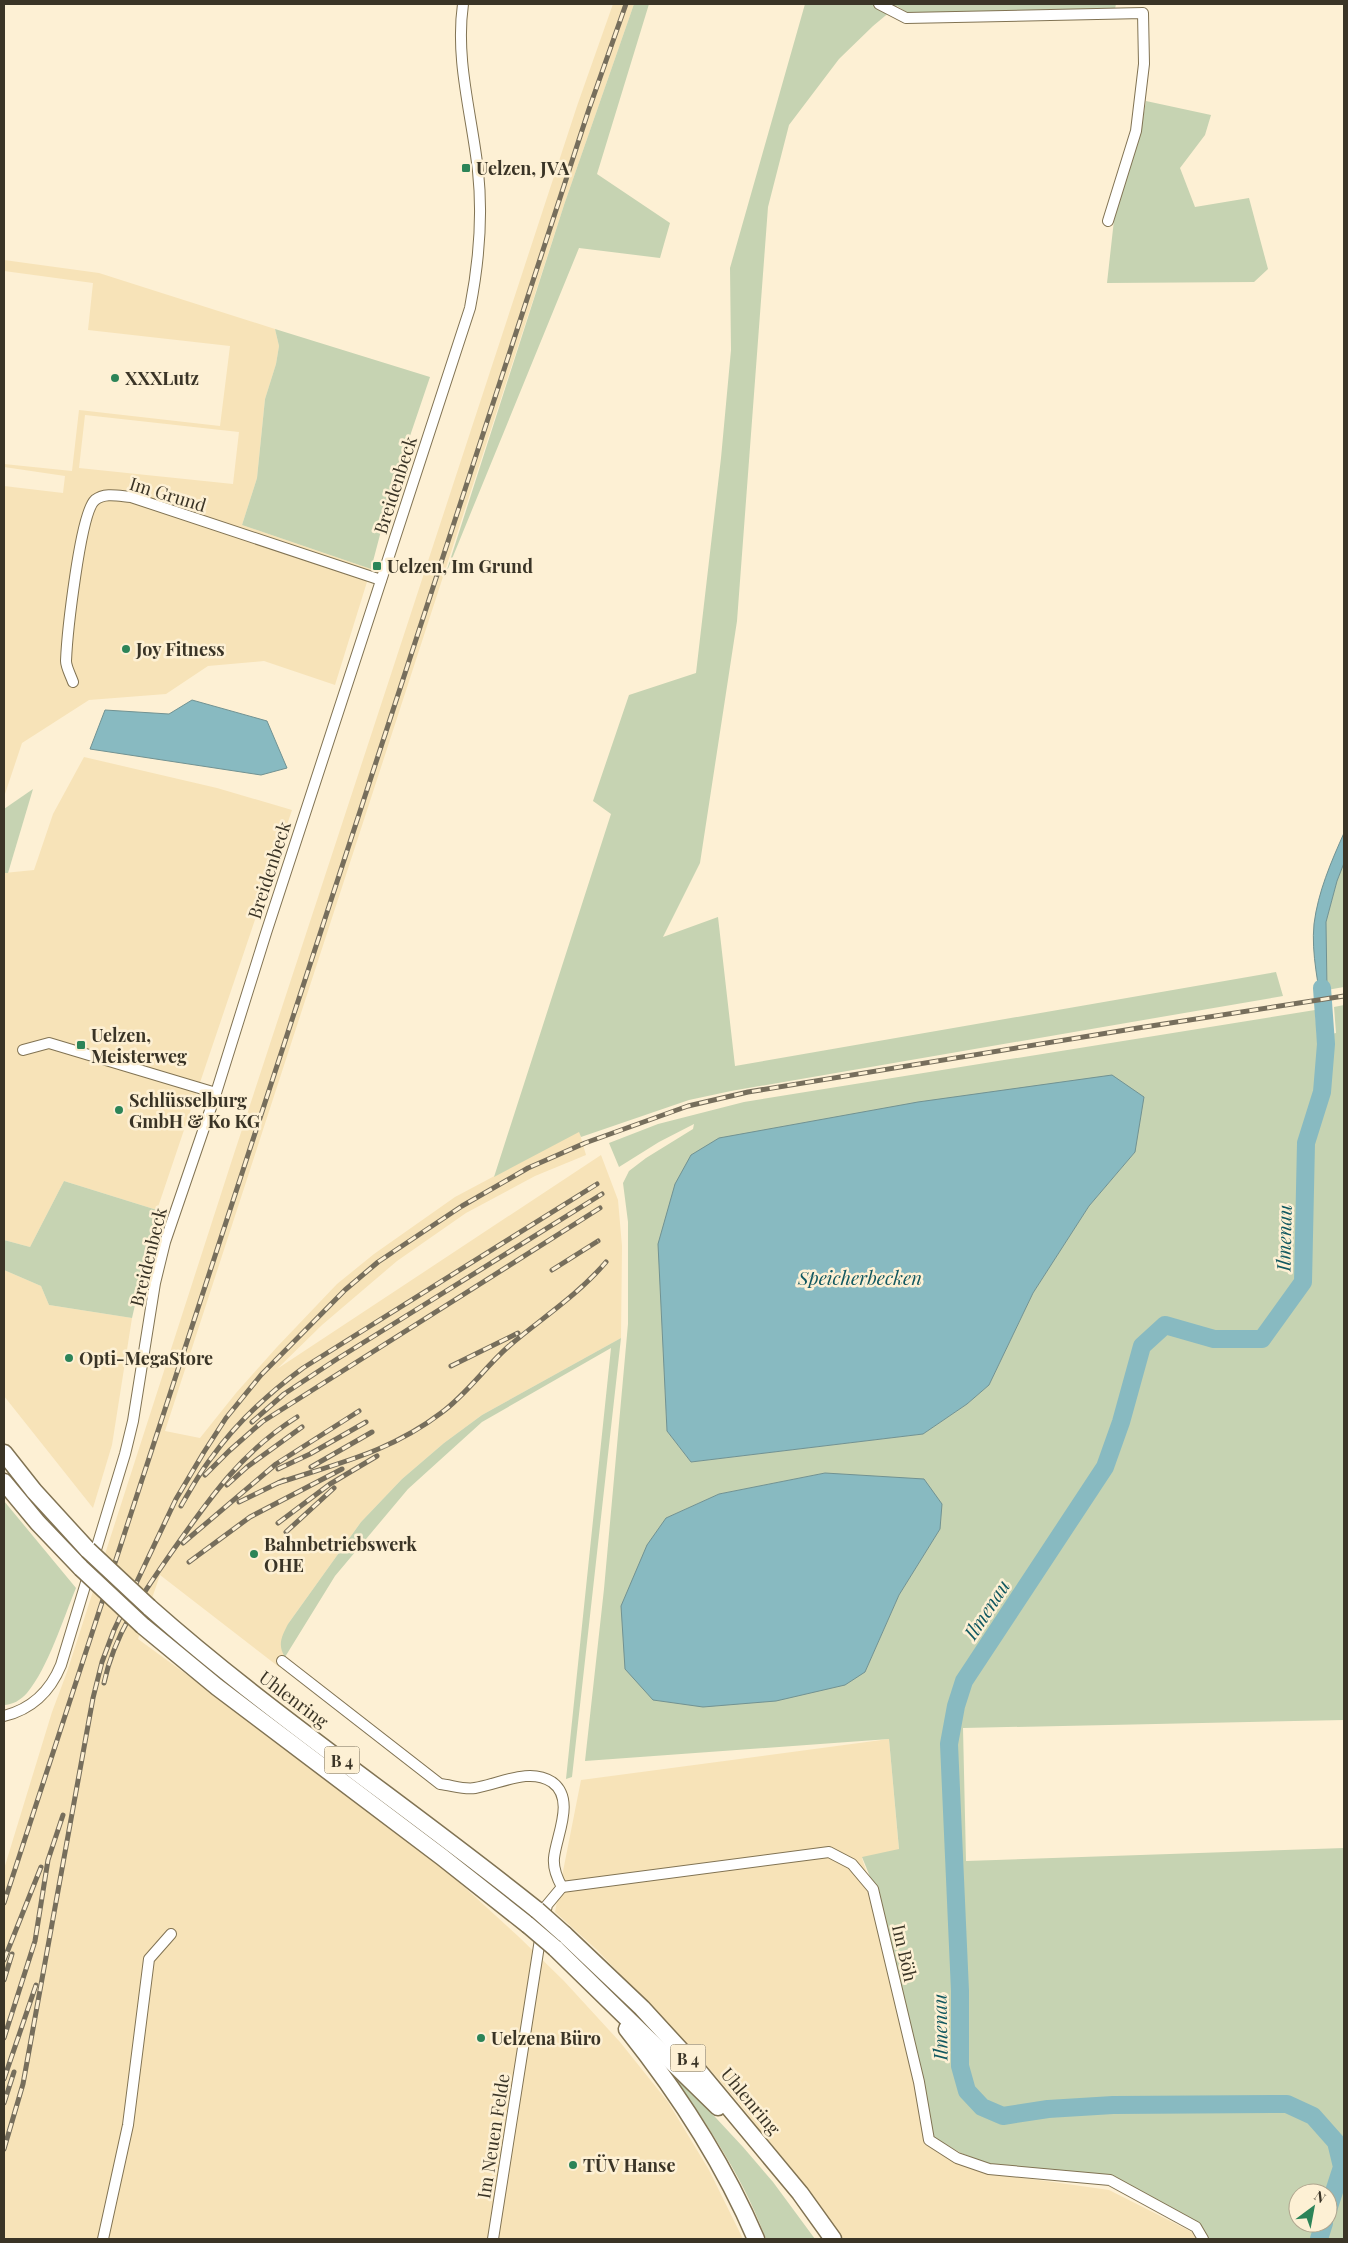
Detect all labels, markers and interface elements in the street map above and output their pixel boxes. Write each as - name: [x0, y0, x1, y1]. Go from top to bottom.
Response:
- place label: Uelzen, JVA: [476, 156, 571, 180]
- marker: Uelzen, JVA: [460, 162, 472, 174]
- place label: XXXLutz: [125, 366, 199, 390]
- marker: XXXLutz: [109, 372, 121, 384]
- street label: Breidenbeck: [368, 433, 422, 537]
- street label: Im Grund: [127, 471, 210, 517]
- place label: Uelzen, Im Grund: [387, 554, 533, 578]
- marker: Uelzen, Im Grund: [371, 560, 383, 572]
- place label: Joy Fitness: [135, 637, 225, 661]
- marker: Joy Fitness: [120, 643, 132, 655]
- street label: Breidenbeck: [242, 818, 296, 922]
- place label: Uelzen, Meisterweg: [91, 1023, 187, 1068]
- marker: Uelzen, Meisterweg: [75, 1039, 87, 1051]
- place label: Schlüsselburg GmbH & Ko KG: [129, 1088, 260, 1133]
- marker: Schlüsselburg GmbH & Ko KG: [113, 1104, 125, 1116]
- water label: Ilmenau: [1269, 1204, 1297, 1273]
- street label: Breidenbeck: [124, 1205, 172, 1309]
- water label: Speicherbecken: [797, 1264, 922, 1290]
- place label: Opti-MegaStore: [79, 1346, 213, 1370]
- marker: Opti-MegaStore: [63, 1352, 75, 1364]
- place label: Bahnbetriebswerk OHE: [264, 1532, 417, 1577]
- marker: Bahnbetriebswerk OHE: [248, 1548, 260, 1560]
- water label: Ilmenau: [956, 1574, 1015, 1645]
- street label: Uhlenring: [255, 1665, 334, 1733]
- road number: B 4: [324, 1746, 360, 1774]
- street label: Im Böh: [887, 1922, 923, 1984]
- water label: Ilmenau: [925, 1993, 953, 2062]
- place label: Uelzena Büro: [491, 2026, 601, 2050]
- marker: Uelzena Büro: [475, 2032, 487, 2044]
- road number: B 4: [670, 2045, 706, 2072]
- street label: Uhlenring: [716, 2062, 786, 2140]
- street label: Im Neuen Felde: [471, 2072, 515, 2200]
- place label: TÜV Hanse: [583, 2153, 675, 2177]
- marker: TÜV Hanse: [567, 2159, 579, 2171]
- north arrow: [1288, 2183, 1338, 2233]
- text: N: [1311, 2186, 1329, 2207]

